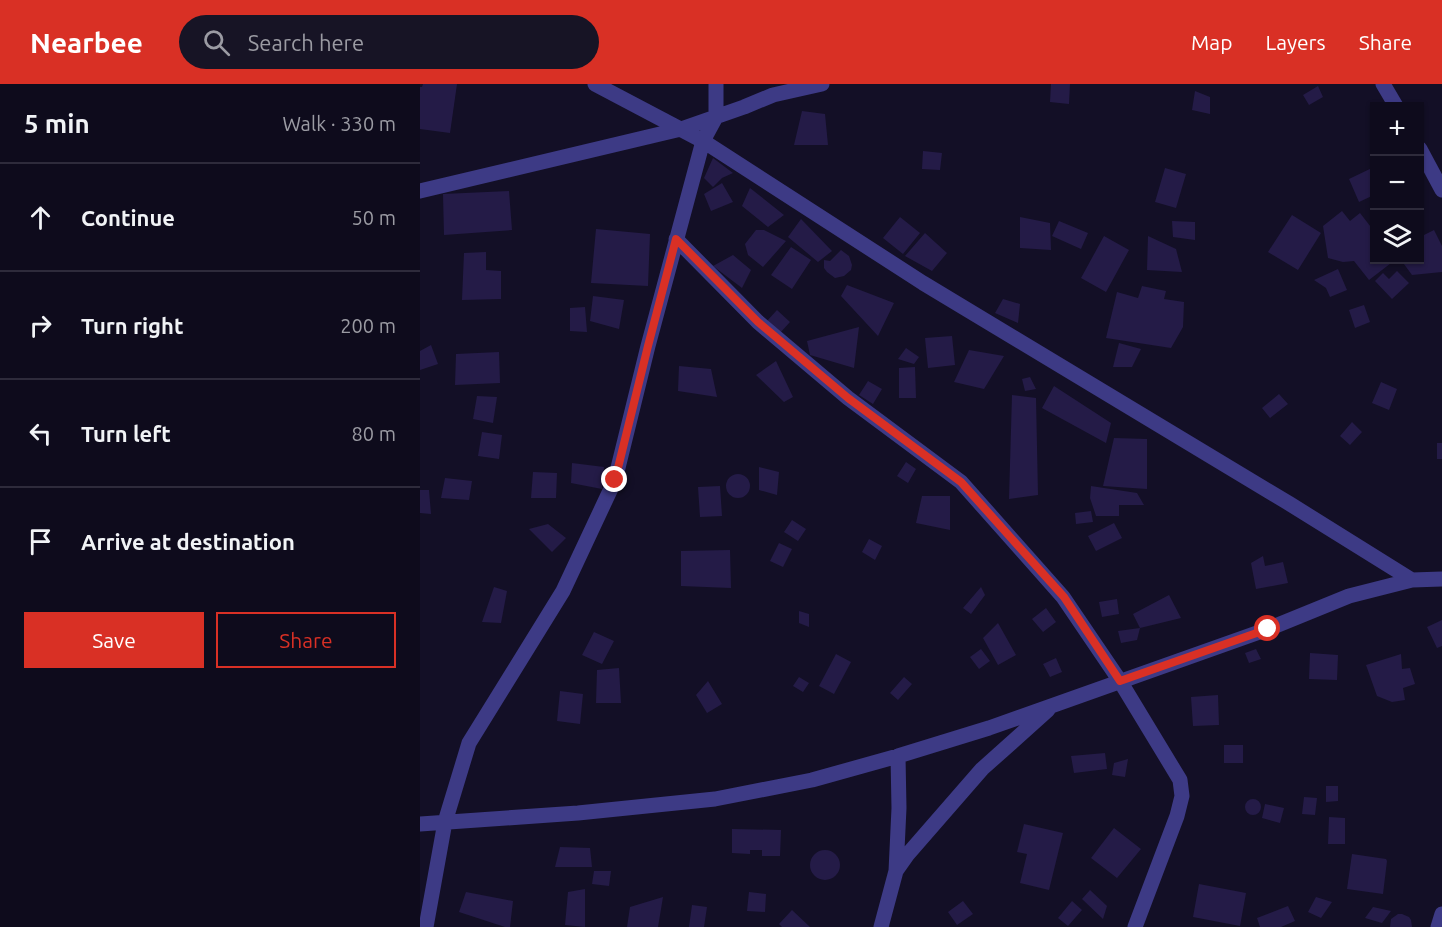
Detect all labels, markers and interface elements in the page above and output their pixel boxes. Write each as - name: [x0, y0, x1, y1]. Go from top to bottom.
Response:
- search box: [179, 15, 599, 69]
- icon: search: [200, 26, 233, 59]
- text: Nearbee: [30, 27, 143, 58]
- text: Search here: [248, 30, 364, 55]
- text: Map: [1191, 30, 1232, 54]
- text: Layers: [1265, 30, 1326, 54]
- text: Share: [1359, 30, 1412, 54]
- map controls: [1370, 102, 1424, 264]
- button: +: [1370, 102, 1424, 156]
- text: 5 min: [24, 109, 90, 138]
- text: Walk · 330 m: [283, 112, 396, 135]
- button: −: [1370, 156, 1424, 210]
- icon: ahead: [24, 201, 57, 234]
- text: Continue: [81, 205, 175, 230]
- text: 50 m: [352, 206, 396, 229]
- button: layers: [1370, 210, 1424, 264]
- icon: right: [24, 309, 57, 342]
- text: Turn right: [81, 313, 183, 338]
- text: 200 m: [340, 314, 396, 337]
- icon: left: [24, 417, 57, 450]
- text: Turn left: [81, 421, 171, 446]
- text: 80 m: [352, 422, 396, 445]
- route end: [601, 466, 627, 492]
- icon: arrive: [24, 525, 57, 558]
- text: Arrive at destination: [81, 529, 295, 554]
- button: Save: [24, 612, 204, 668]
- button: Share: [216, 612, 396, 668]
- route start: [1254, 615, 1280, 641]

